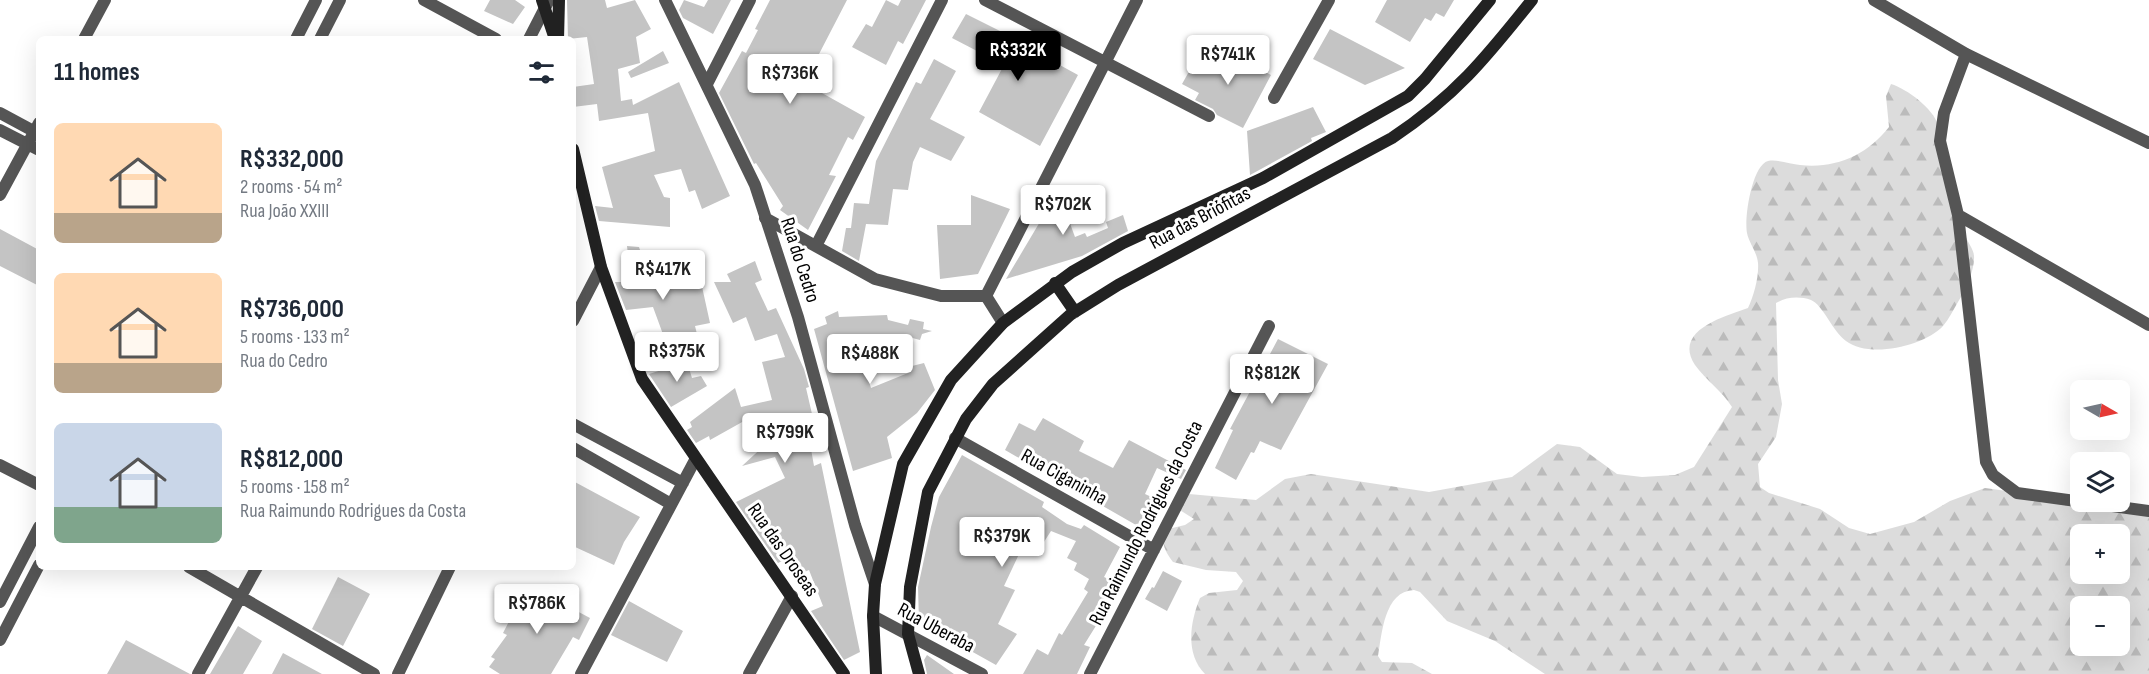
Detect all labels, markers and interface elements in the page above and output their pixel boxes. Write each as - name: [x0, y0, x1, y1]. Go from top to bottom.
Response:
- pin: R$332K: [969, 31, 1067, 82]
- pin: R$741K: [1179, 35, 1277, 86]
- text: R$332K: [990, 38, 1046, 62]
- text: R$741K: [1201, 42, 1255, 66]
- pin: R$736K: [741, 54, 839, 105]
- icon: filters: [525, 56, 558, 89]
- text: 11 homes: [54, 57, 140, 88]
- text: R$736K: [762, 61, 819, 85]
- text: R$332,000: [240, 144, 344, 175]
- icon: home: [102, 147, 174, 219]
- text: 2 rooms · 54 m²: [240, 175, 342, 199]
- street label: Rua das Briófitas: [1145, 181, 1255, 255]
- pin: R$702K: [1014, 185, 1112, 236]
- text: R$702K: [1035, 192, 1091, 216]
- text: Rua João XXIII: [240, 199, 329, 223]
- street label: Rua do Cedro: [775, 214, 825, 306]
- pin: R$417K: [614, 250, 712, 301]
- text: R$417K: [635, 257, 691, 281]
- text: R$736,000: [240, 294, 344, 325]
- icon: home: [102, 297, 174, 369]
- text: 5 rooms · 133 m²: [240, 325, 350, 349]
- pin: R$375K: [628, 332, 726, 383]
- pin: R$488K: [821, 334, 919, 385]
- text: R$375K: [649, 339, 705, 363]
- text: R$488K: [841, 341, 899, 365]
- text: Rua do Cedro: [240, 349, 328, 373]
- pin: R$812K: [1223, 354, 1321, 405]
- text: R$812K: [1244, 361, 1300, 385]
- north arrow: [2070, 380, 2130, 440]
- map controls: [2070, 380, 2130, 656]
- pin: R$799K: [736, 413, 834, 464]
- street label: Rua Raimundo Rodrigues da Costa: [1084, 417, 1208, 629]
- text: R$799K: [756, 420, 814, 444]
- text: R$812,000: [240, 444, 343, 475]
- street label: Rua Ciganinha: [1017, 444, 1111, 510]
- icon: home: [102, 447, 174, 519]
- button: layers: [2070, 452, 2130, 512]
- text: 5 rooms · 158 m²: [240, 475, 350, 499]
- text: Rua Raimundo Rodrigues da Costa: [240, 499, 466, 523]
- street label: Rua das Droseas: [742, 499, 824, 601]
- pin: R$379K: [953, 517, 1051, 568]
- text: R$379K: [973, 524, 1031, 548]
- button: +: [2070, 524, 2130, 584]
- pin: R$786K: [488, 584, 586, 635]
- text: R$786K: [508, 591, 566, 615]
- button: −: [2070, 596, 2130, 656]
- street label: Rua Uberaba: [893, 598, 979, 658]

